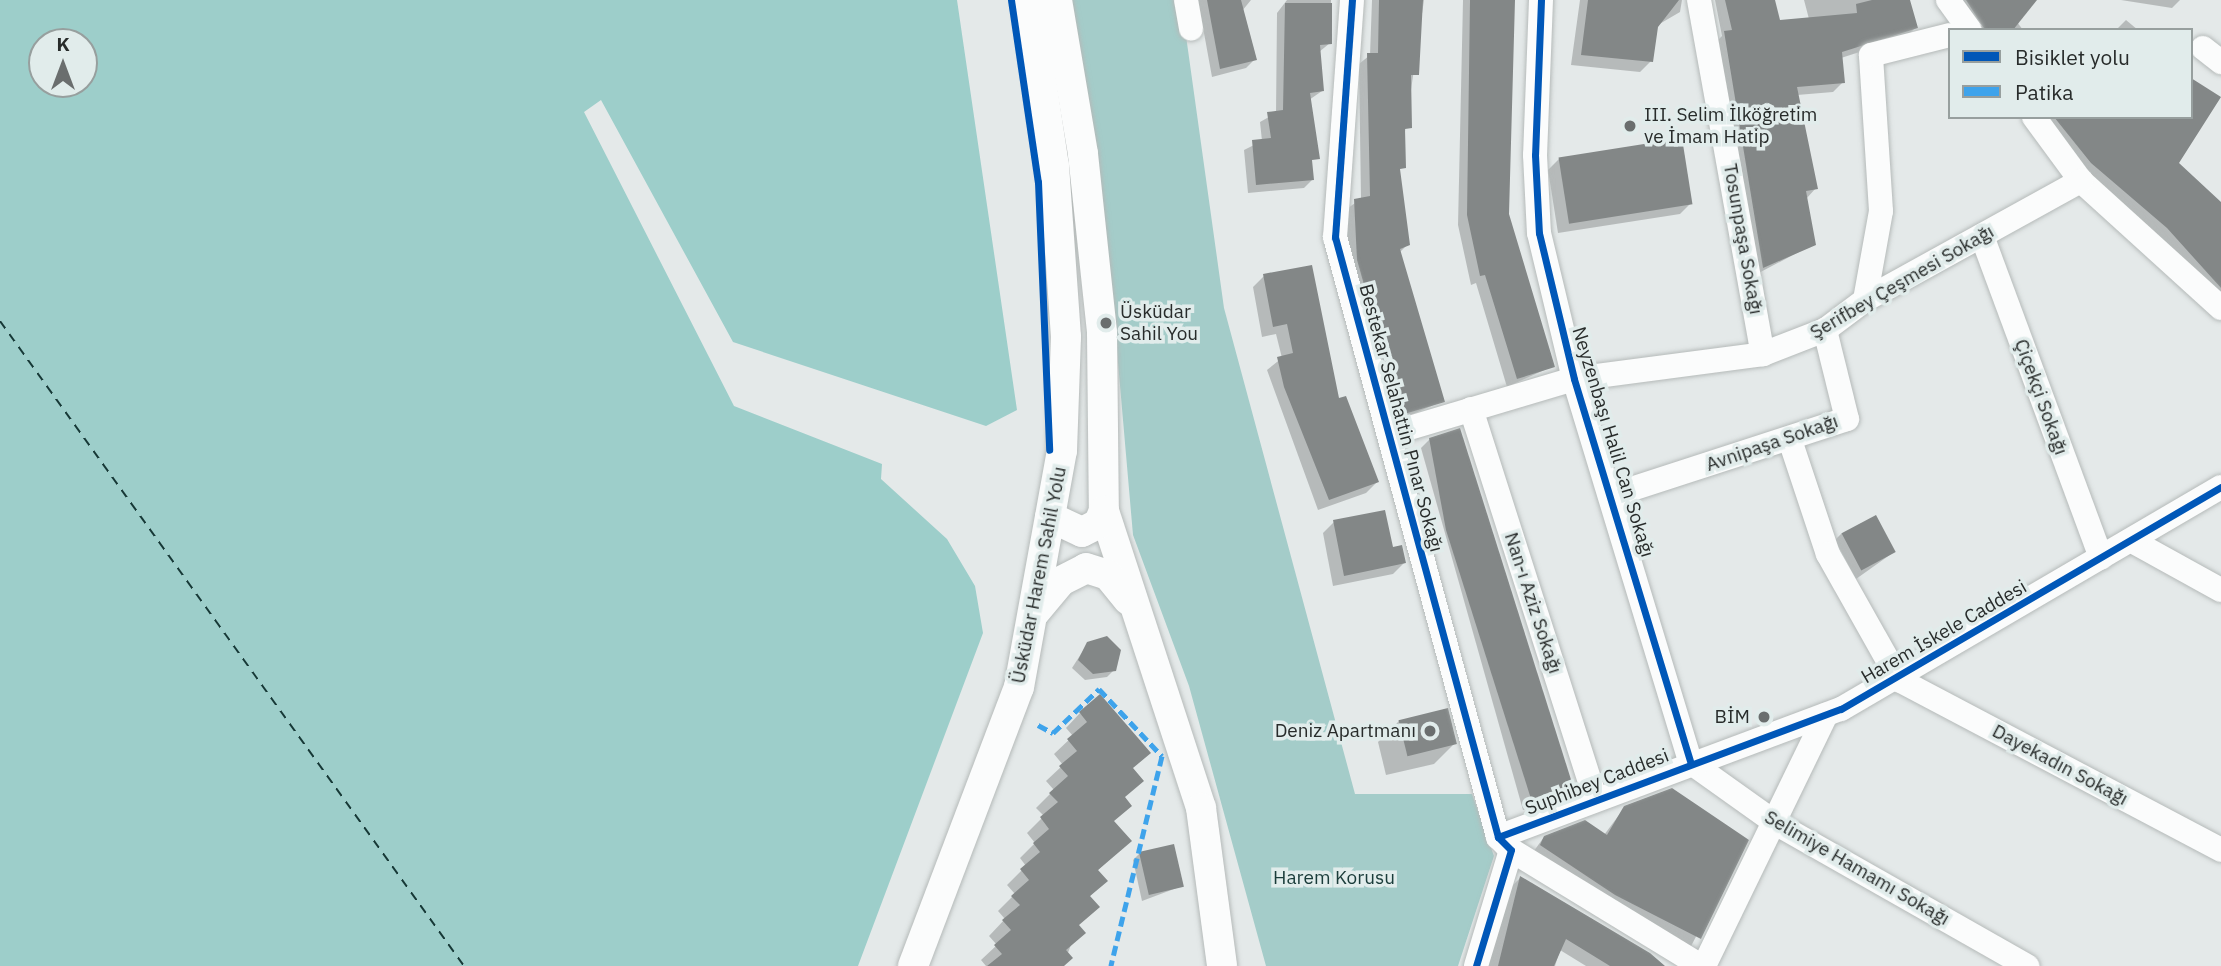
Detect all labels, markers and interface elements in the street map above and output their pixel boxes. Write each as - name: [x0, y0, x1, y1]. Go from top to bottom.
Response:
- north arrow: [28, 28, 98, 98]
- legend: [1948, 28, 2193, 119]
- text: K: [56, 32, 70, 56]
- text: Bisiklet yolu: [2015, 43, 2130, 71]
- text: Patika: [2015, 78, 2074, 106]
- place label: III. Selim İlköğretim ve İmam Hatip: [1644, 104, 1817, 148]
- marker: III. Selim İlköğretim ve İmam Hatip: [1622, 118, 1638, 134]
- street label: Tosunpaşa Sokağı: [1719, 162, 1767, 316]
- street label: Şerifbey Çeşmesi Sokağı: [1806, 220, 1998, 344]
- street label: Bestekar Selahattin Pınar Sokağı: [1354, 282, 1448, 554]
- place label: Üsküdar Sahil You: [1120, 301, 1198, 345]
- marker: Üsküdar Sahil You: [1098, 315, 1114, 331]
- street label: Neyzenbaşı Halil Can Sokağı: [1567, 324, 1659, 560]
- street label: Çiçekçi Sokağı: [2010, 336, 2072, 458]
- street label: Avnipaşa Sokağı: [1703, 410, 1841, 476]
- street label: Üsküdar Harem Sahil Yolu: [1007, 465, 1071, 685]
- street label: Nan-ı Aziz Sokağı: [1499, 530, 1567, 676]
- street label: Harem İskele Caddesi: [1857, 575, 2031, 689]
- place label: BİM: [1715, 706, 1750, 728]
- marker: BİM: [1756, 709, 1772, 725]
- place label: Deniz Apartmanı: [1275, 720, 1416, 742]
- street label: Dayekadın Sokağı: [1988, 720, 2132, 810]
- marker: Deniz Apartmanı: [1422, 723, 1438, 739]
- street label: Suphibey Caddesi: [1522, 744, 1672, 820]
- street label: Selimiye Hamamı Sokağı: [1760, 806, 1954, 930]
- park label: Harem Korusu: [1273, 867, 1395, 889]

